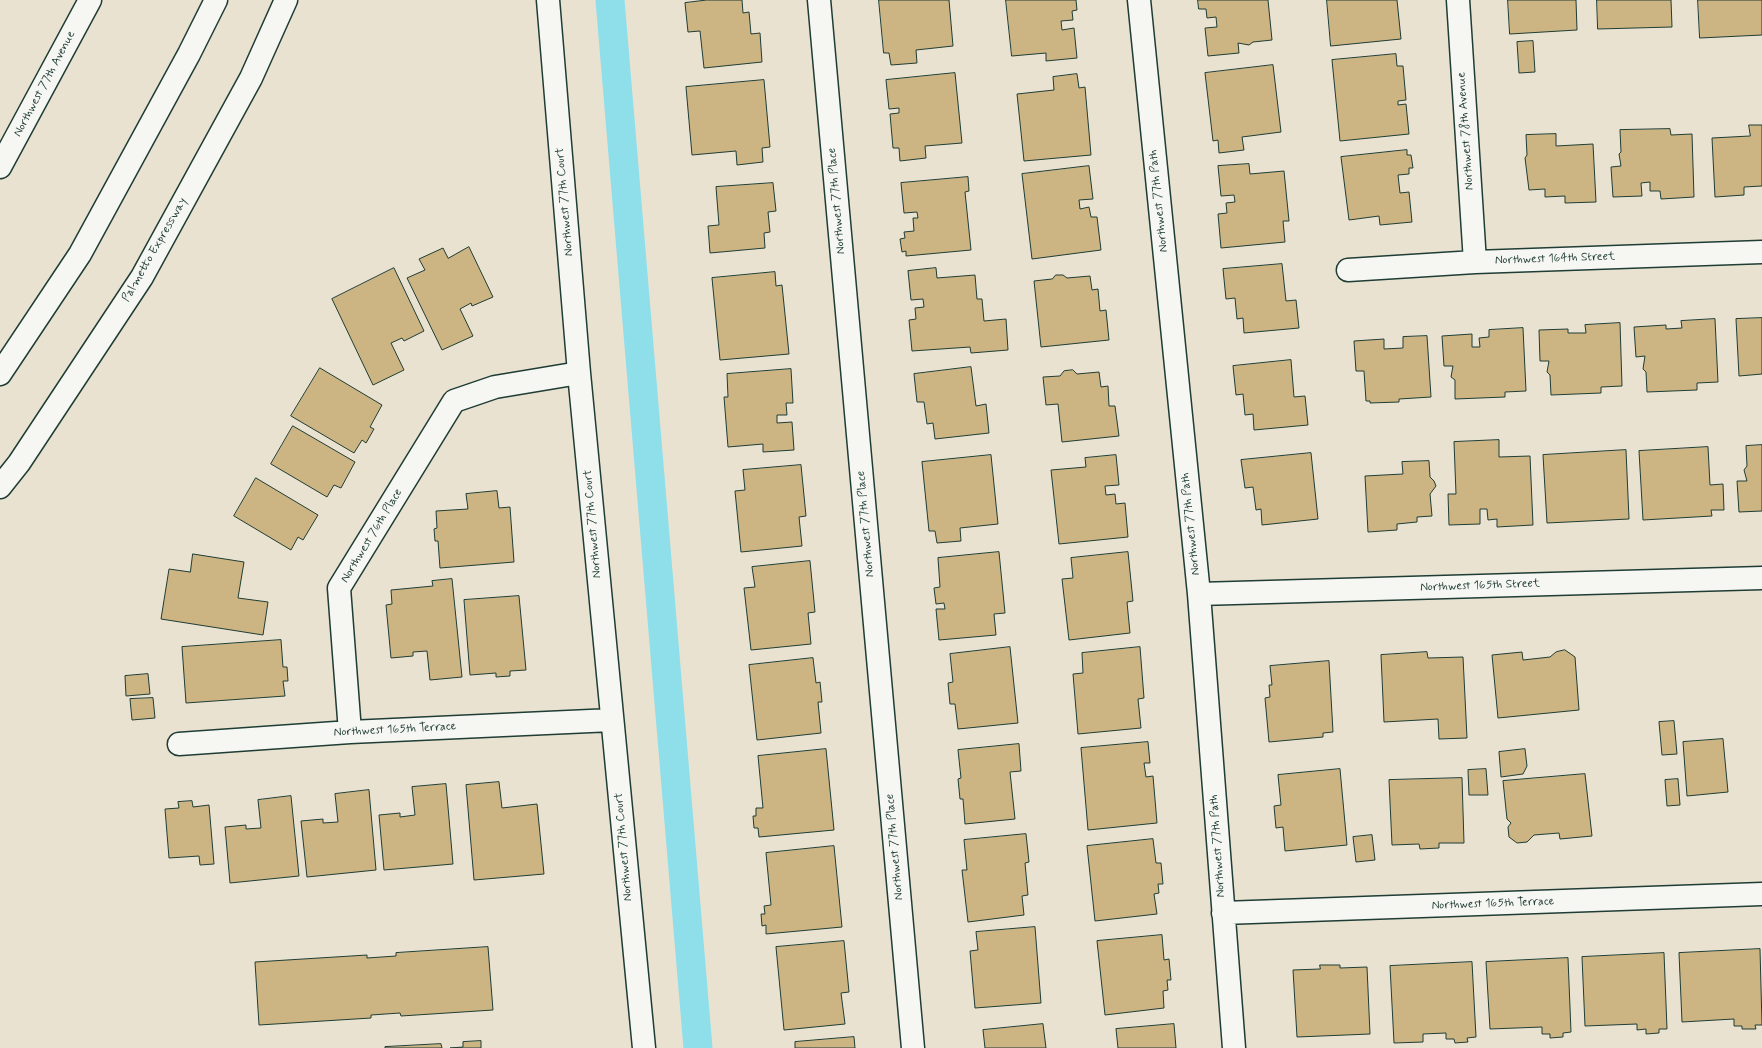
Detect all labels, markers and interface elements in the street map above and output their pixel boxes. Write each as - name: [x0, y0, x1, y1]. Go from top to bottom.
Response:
- street label: Northwest 77th Avenue: [11, 29, 79, 139]
- street label: Northwest 78th Avenue: [1455, 71, 1477, 191]
- street label: Northwest 77th Court: [553, 147, 577, 257]
- street label: Northwest 77th Place: [825, 147, 849, 255]
- street label: Northwest 77th Path: [1146, 149, 1172, 253]
- street label: Palmetto Expressway: [119, 195, 191, 305]
- street label: Northwest 164th Street: [1495, 250, 1615, 268]
- street label: Northwest 77th Court: [581, 469, 605, 579]
- street label: Northwest 77th Place: [854, 470, 878, 578]
- street label: Northwest 77th Path: [1178, 472, 1204, 576]
- street label: Northwest 76th Place: [338, 486, 406, 586]
- street label: Northwest 165th Street: [1420, 577, 1540, 595]
- street label: Northwest 165th Terrace: [333, 720, 457, 740]
- street label: Northwest 77th Court: [612, 792, 636, 902]
- street label: Northwest 77th Place: [883, 793, 907, 901]
- street label: Northwest 77th Path: [1207, 794, 1229, 898]
- street label: Northwest 165th Terrace: [1431, 895, 1555, 913]

